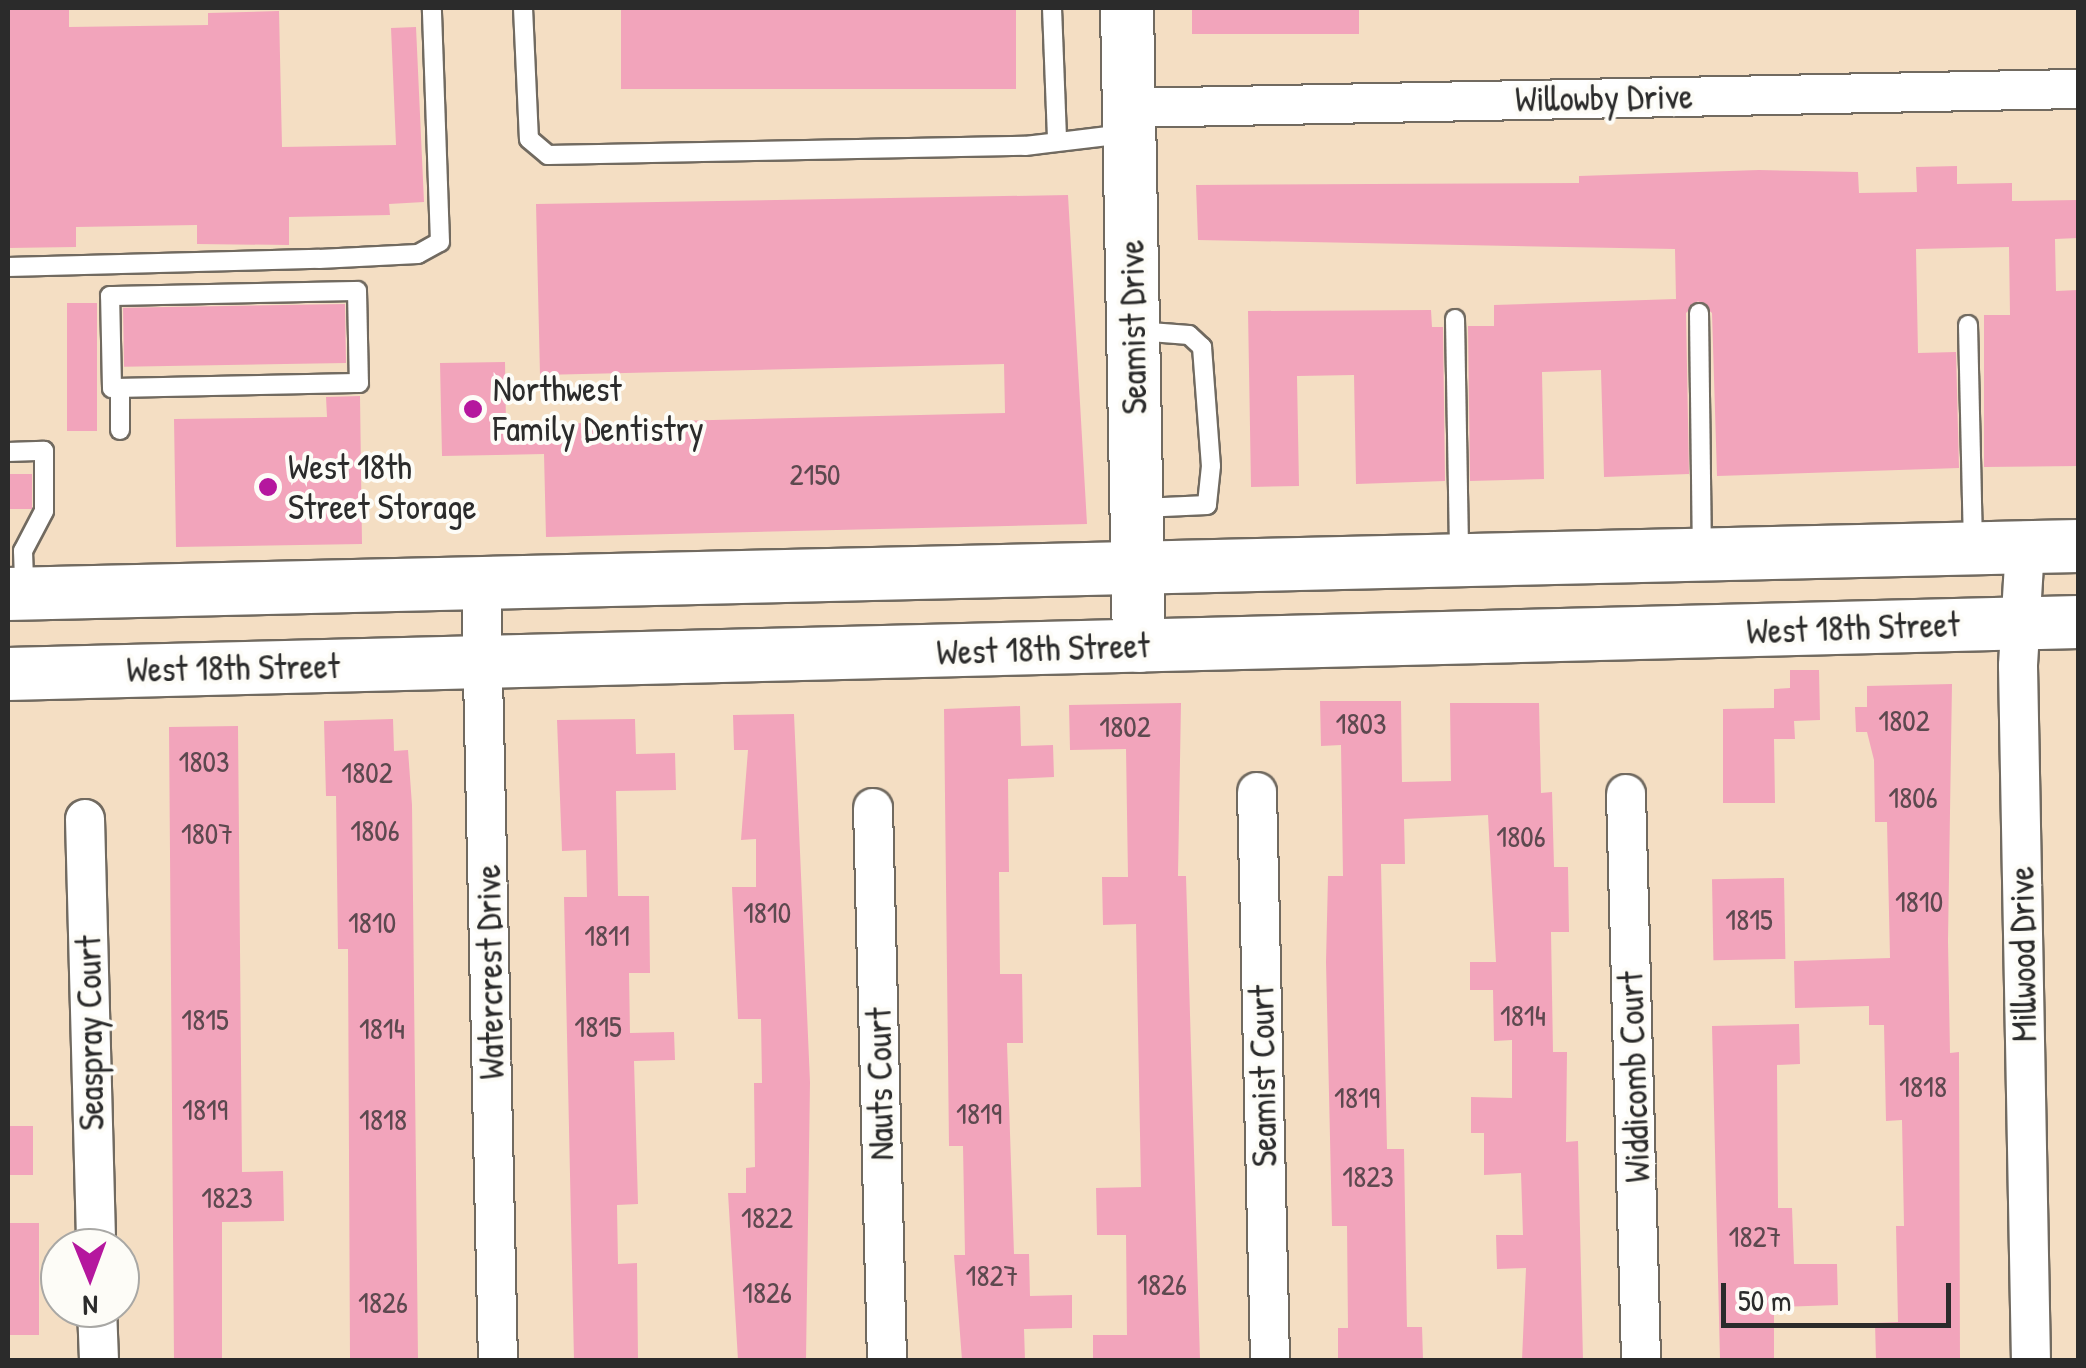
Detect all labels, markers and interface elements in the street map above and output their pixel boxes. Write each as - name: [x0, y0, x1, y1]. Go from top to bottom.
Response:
- street label: Willowby Drive: [1515, 75, 1693, 121]
- street label: Seamist Drive: [1110, 239, 1156, 415]
- place label: Northwest Family Dentistry: [493, 368, 704, 450]
- marker: Northwest Family Dentistry: [462, 398, 484, 420]
- place label: West 18th Street Storage: [288, 446, 476, 528]
- house number: 2150: [789, 456, 841, 492]
- marker: West 18th Street Storage: [257, 476, 279, 498]
- street label: West 18th Street: [1746, 603, 1960, 653]
- street label: West 18th Street: [936, 624, 1150, 674]
- street label: West 18th Street: [126, 645, 340, 691]
- house number: 1802: [1878, 702, 1930, 738]
- house number: 1803: [1336, 705, 1386, 741]
- house number: 1802: [1099, 708, 1151, 744]
- house number: 1803: [179, 743, 229, 779]
- house number: 1802: [341, 754, 393, 790]
- house number: 1806: [1888, 779, 1938, 815]
- house number: 1806: [350, 812, 400, 848]
- house number: 1807: [181, 815, 233, 851]
- house number: 1806: [1496, 818, 1546, 854]
- street label: Watercrest Drive: [467, 864, 513, 1080]
- street label: Millwood Drive: [2000, 866, 2046, 1042]
- house number: 1810: [1895, 883, 1943, 919]
- house number: 1810: [743, 894, 791, 930]
- house number: 1815: [1725, 901, 1773, 937]
- house number: 1810: [348, 904, 396, 940]
- house number: 1811: [584, 917, 630, 953]
- street label: Seaspray Court: [67, 935, 113, 1131]
- street label: Widdicomb Court: [1609, 971, 1659, 1183]
- street label: Seamist Court: [1240, 985, 1286, 1167]
- house number: 1814: [1500, 997, 1546, 1033]
- house number: 1815: [181, 1001, 229, 1037]
- street label: Nauts Court: [858, 1007, 902, 1161]
- house number: 1815: [574, 1008, 622, 1044]
- house number: 1814: [359, 1010, 405, 1046]
- house number: 1818: [1899, 1068, 1947, 1104]
- house number: 1819: [1334, 1079, 1380, 1115]
- house number: 1819: [182, 1091, 228, 1127]
- house number: 1819: [956, 1095, 1002, 1131]
- house number: 1818: [359, 1101, 407, 1137]
- house number: 1823: [1342, 1158, 1394, 1194]
- house number: 1823: [201, 1179, 253, 1215]
- house number: 1822: [741, 1199, 793, 1235]
- house number: 1827: [1729, 1218, 1781, 1254]
- north arrow: [40, 1228, 140, 1328]
- house number: 1827: [966, 1257, 1018, 1293]
- scale bar: [1726, 1263, 1956, 1325]
- house number: 1826: [1137, 1266, 1187, 1302]
- house number: 1826: [742, 1274, 792, 1310]
- text: 50 m: [1738, 1280, 1791, 1320]
- house number: 1826: [358, 1284, 408, 1320]
- text: N: [83, 1287, 98, 1325]

